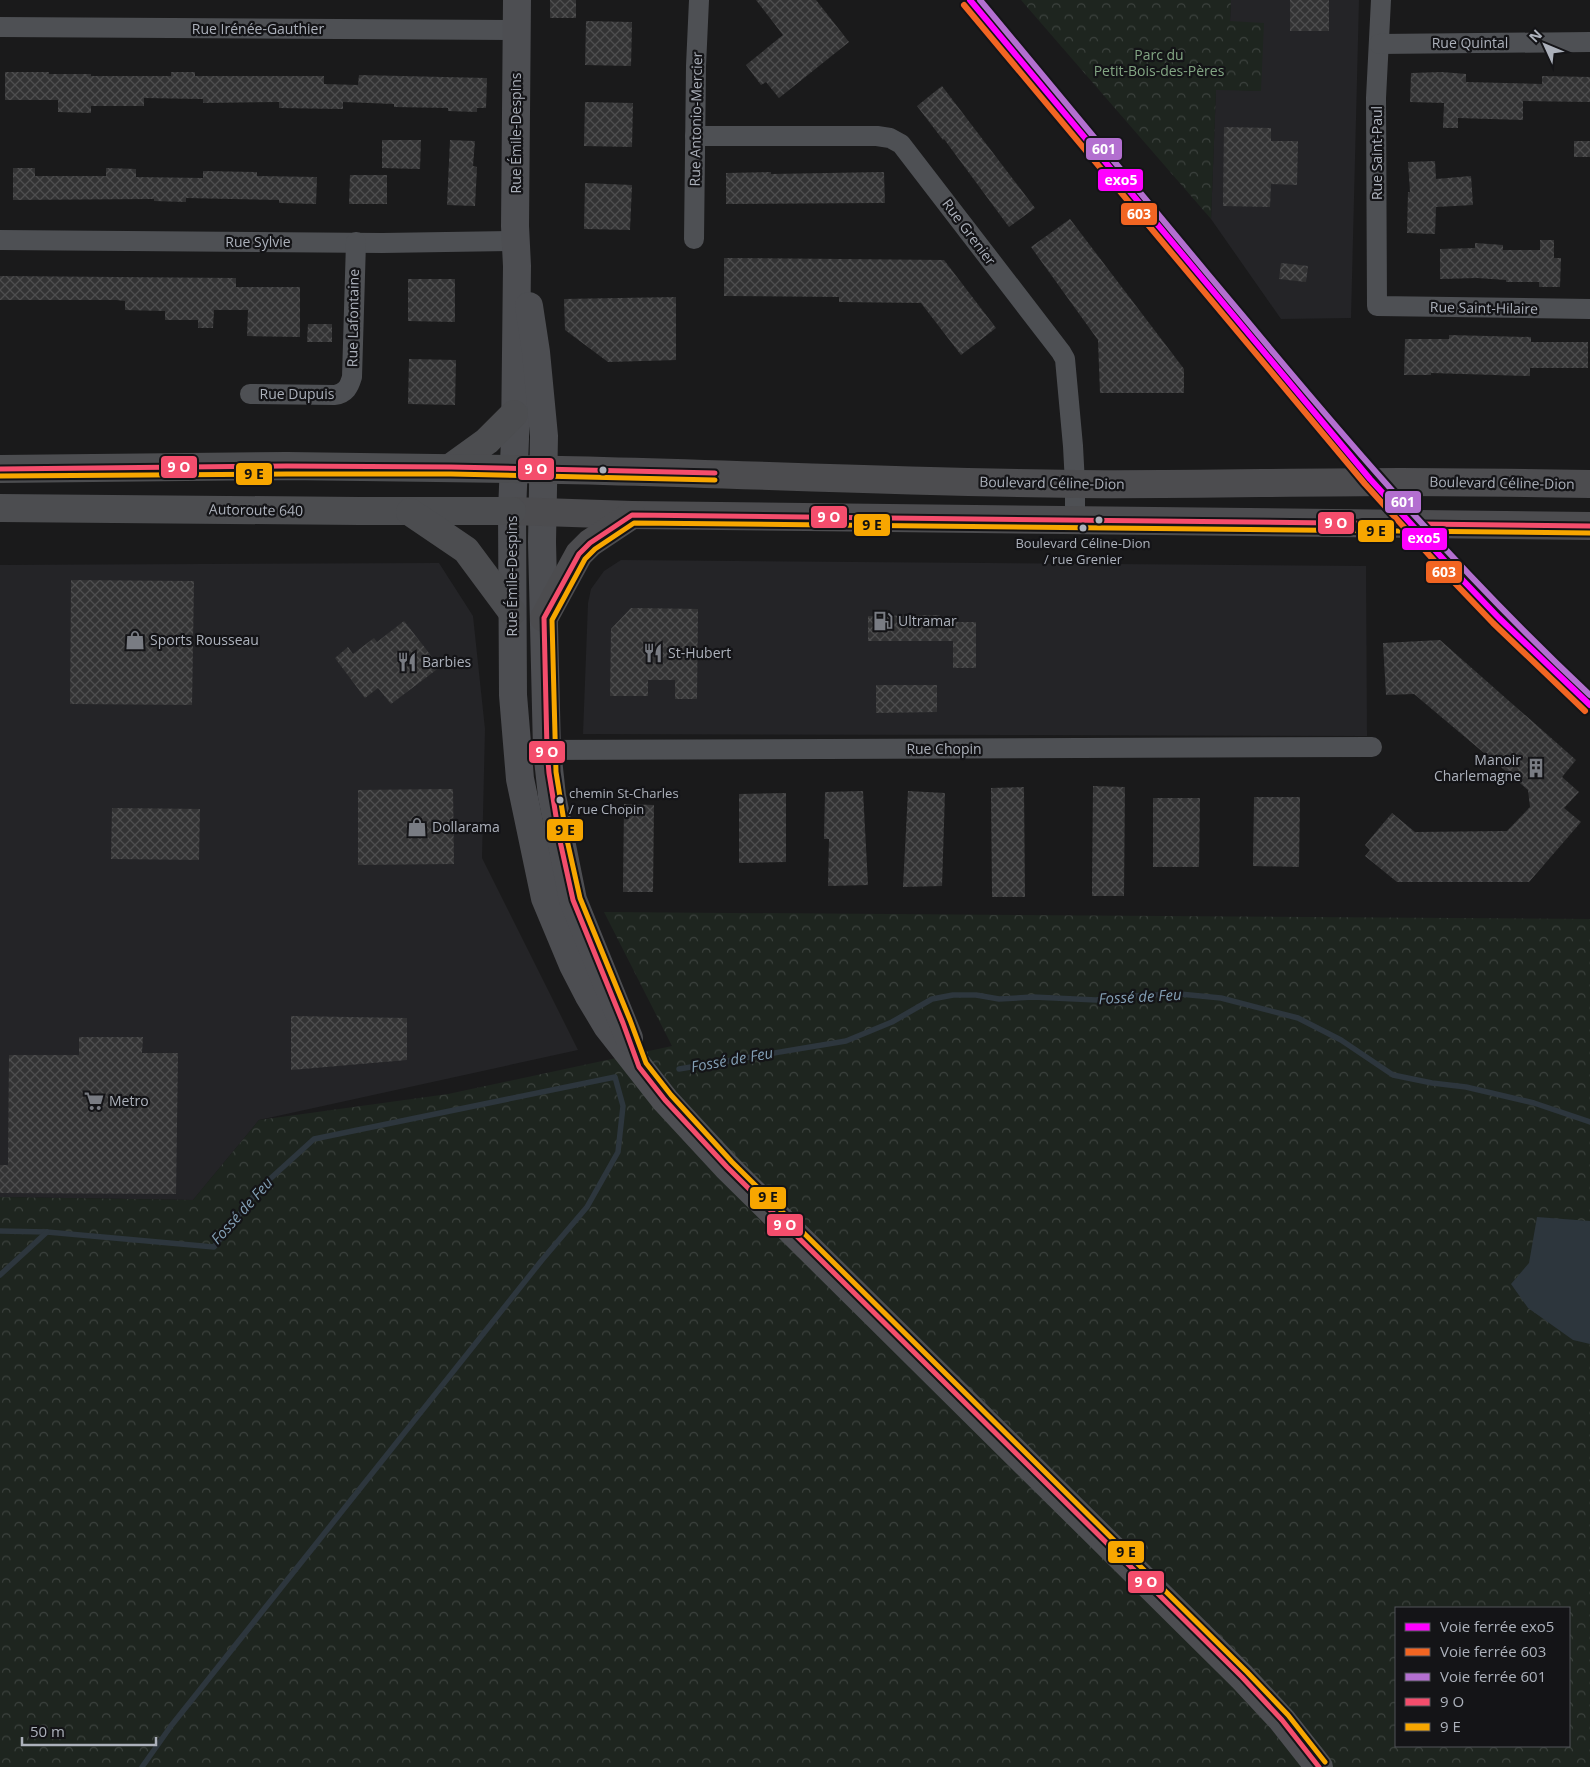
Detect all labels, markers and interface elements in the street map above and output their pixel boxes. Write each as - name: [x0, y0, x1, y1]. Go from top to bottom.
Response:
- street label: Rue Irénée-Gauthier: [192, 19, 324, 38]
- north arrow: [1520, 20, 1570, 70]
- text: N: [1524, 25, 1546, 46]
- street label: Rue Quintal: [1432, 33, 1508, 52]
- park label: Parc du Petit-Bois-des-Pères: [1094, 45, 1225, 80]
- street label: Rue Antonio-Mercier: [685, 51, 706, 186]
- street label: Rue Émile-Despins: [506, 72, 525, 193]
- street label: Rue Saint-Paul: [1367, 106, 1386, 200]
- line badge: 601: [1085, 137, 1123, 161]
- text: 601: [1092, 139, 1116, 158]
- line badge: exo5: [1097, 168, 1144, 192]
- text: exo5: [1104, 170, 1138, 189]
- street label: Rue Grenier: [938, 195, 1001, 269]
- line badge: 603: [1120, 202, 1158, 226]
- text: 603: [1127, 204, 1151, 223]
- street label: Rue Sylvie: [225, 232, 291, 251]
- street label: Rue Lafontaine: [342, 269, 363, 367]
- street label: Rue Saint-Hilaire: [1430, 297, 1538, 318]
- street label: Rue Dupuis: [260, 384, 335, 403]
- line badge: 9 O: [160, 455, 198, 479]
- text: 9 O: [168, 457, 190, 476]
- line badge: 9 O: [517, 457, 555, 481]
- text: 9 O: [525, 459, 547, 478]
- line badge: 9 E: [235, 462, 273, 486]
- text: 9 E: [244, 464, 264, 483]
- unlabelled marker: [598, 465, 608, 475]
- street label: Boulevard Céline-Dion: [979, 472, 1125, 493]
- street label: Boulevard Céline-Dion: [1429, 472, 1575, 493]
- line badge: 601: [1384, 490, 1422, 514]
- text: 601: [1391, 492, 1415, 511]
- street label: Autoroute 640: [209, 499, 303, 520]
- line badge: 9 O: [810, 505, 848, 529]
- text: 9 O: [818, 507, 840, 526]
- line badge: 9 O: [1317, 511, 1355, 535]
- line badge: 9 E: [853, 513, 891, 537]
- text: 9 O: [1325, 513, 1347, 532]
- street label: Rue Émile-Despins: [502, 515, 521, 636]
- text: 9 E: [862, 515, 882, 534]
- unlabelled marker: [1094, 515, 1104, 525]
- line badge: 9 E: [1357, 519, 1395, 543]
- text: 9 E: [1366, 521, 1386, 540]
- marker: Boulevard Céline-Dion / rue Grenier: [1078, 523, 1088, 533]
- line badge: exo5: [1401, 527, 1448, 551]
- text: exo5: [1407, 528, 1441, 547]
- place label: Boulevard Céline-Dion / rue Grenier: [1015, 534, 1151, 568]
- line badge: 603: [1425, 560, 1463, 584]
- text: 603: [1432, 562, 1456, 581]
- fuel station icon: Ultramar: [872, 610, 894, 632]
- place label: Ultramar: [898, 611, 957, 630]
- shop icon: Sports Rousseau: [124, 629, 146, 651]
- place label: Sports Rousseau: [150, 630, 259, 649]
- restaurant icon: St-Hubert: [642, 642, 664, 664]
- place label: St-Hubert: [668, 643, 731, 662]
- restaurant icon: Barbies: [396, 651, 418, 673]
- place label: Barbies: [422, 652, 472, 671]
- street label: Rue Chopin: [906, 739, 982, 758]
- line badge: 9 O: [528, 740, 566, 764]
- text: 9 O: [536, 742, 558, 761]
- place label: Manoir Charlemagne: [1434, 750, 1521, 785]
- building icon: Manoir Charlemagne: [1525, 757, 1547, 779]
- place label: chemin St-Charles / rue Chopin: [569, 784, 679, 818]
- marker: chemin St-Charles / rue Chopin: [555, 795, 565, 805]
- shop icon: Dollarama: [406, 816, 428, 838]
- place label: Dollarama: [432, 817, 500, 836]
- line badge: 9 E: [546, 818, 584, 842]
- text: 9 E: [555, 820, 575, 839]
- water label: Fossé de Feu: [1098, 984, 1182, 1008]
- water label: Fossé de Feu: [689, 1042, 775, 1076]
- supermarket icon: Metro: [83, 1090, 105, 1112]
- place label: Metro: [109, 1091, 149, 1110]
- water label: Fossé de Feu: [206, 1172, 277, 1248]
- line badge: 9 E: [749, 1186, 787, 1210]
- text: 9 E: [758, 1187, 778, 1206]
- line badge: 9 O: [766, 1213, 804, 1237]
- text: 9 O: [774, 1215, 796, 1234]
- line badge: 9 E: [1107, 1540, 1145, 1564]
- text: 9 E: [1116, 1542, 1136, 1561]
- line badge: 9 O: [1127, 1570, 1165, 1594]
- text: 9 O: [1135, 1572, 1157, 1591]
- legend: [1395, 1607, 1570, 1747]
- text: Voie ferrée exo5: [1440, 1616, 1554, 1636]
- text: Voie ferrée 603: [1440, 1641, 1546, 1661]
- text: Voie ferrée 601: [1440, 1666, 1546, 1686]
- text: 9 O: [1440, 1691, 1464, 1711]
- scale bar: [22, 1714, 156, 1746]
- text: 9 E: [1440, 1716, 1461, 1736]
- text: 50 m: [30, 1721, 65, 1741]

